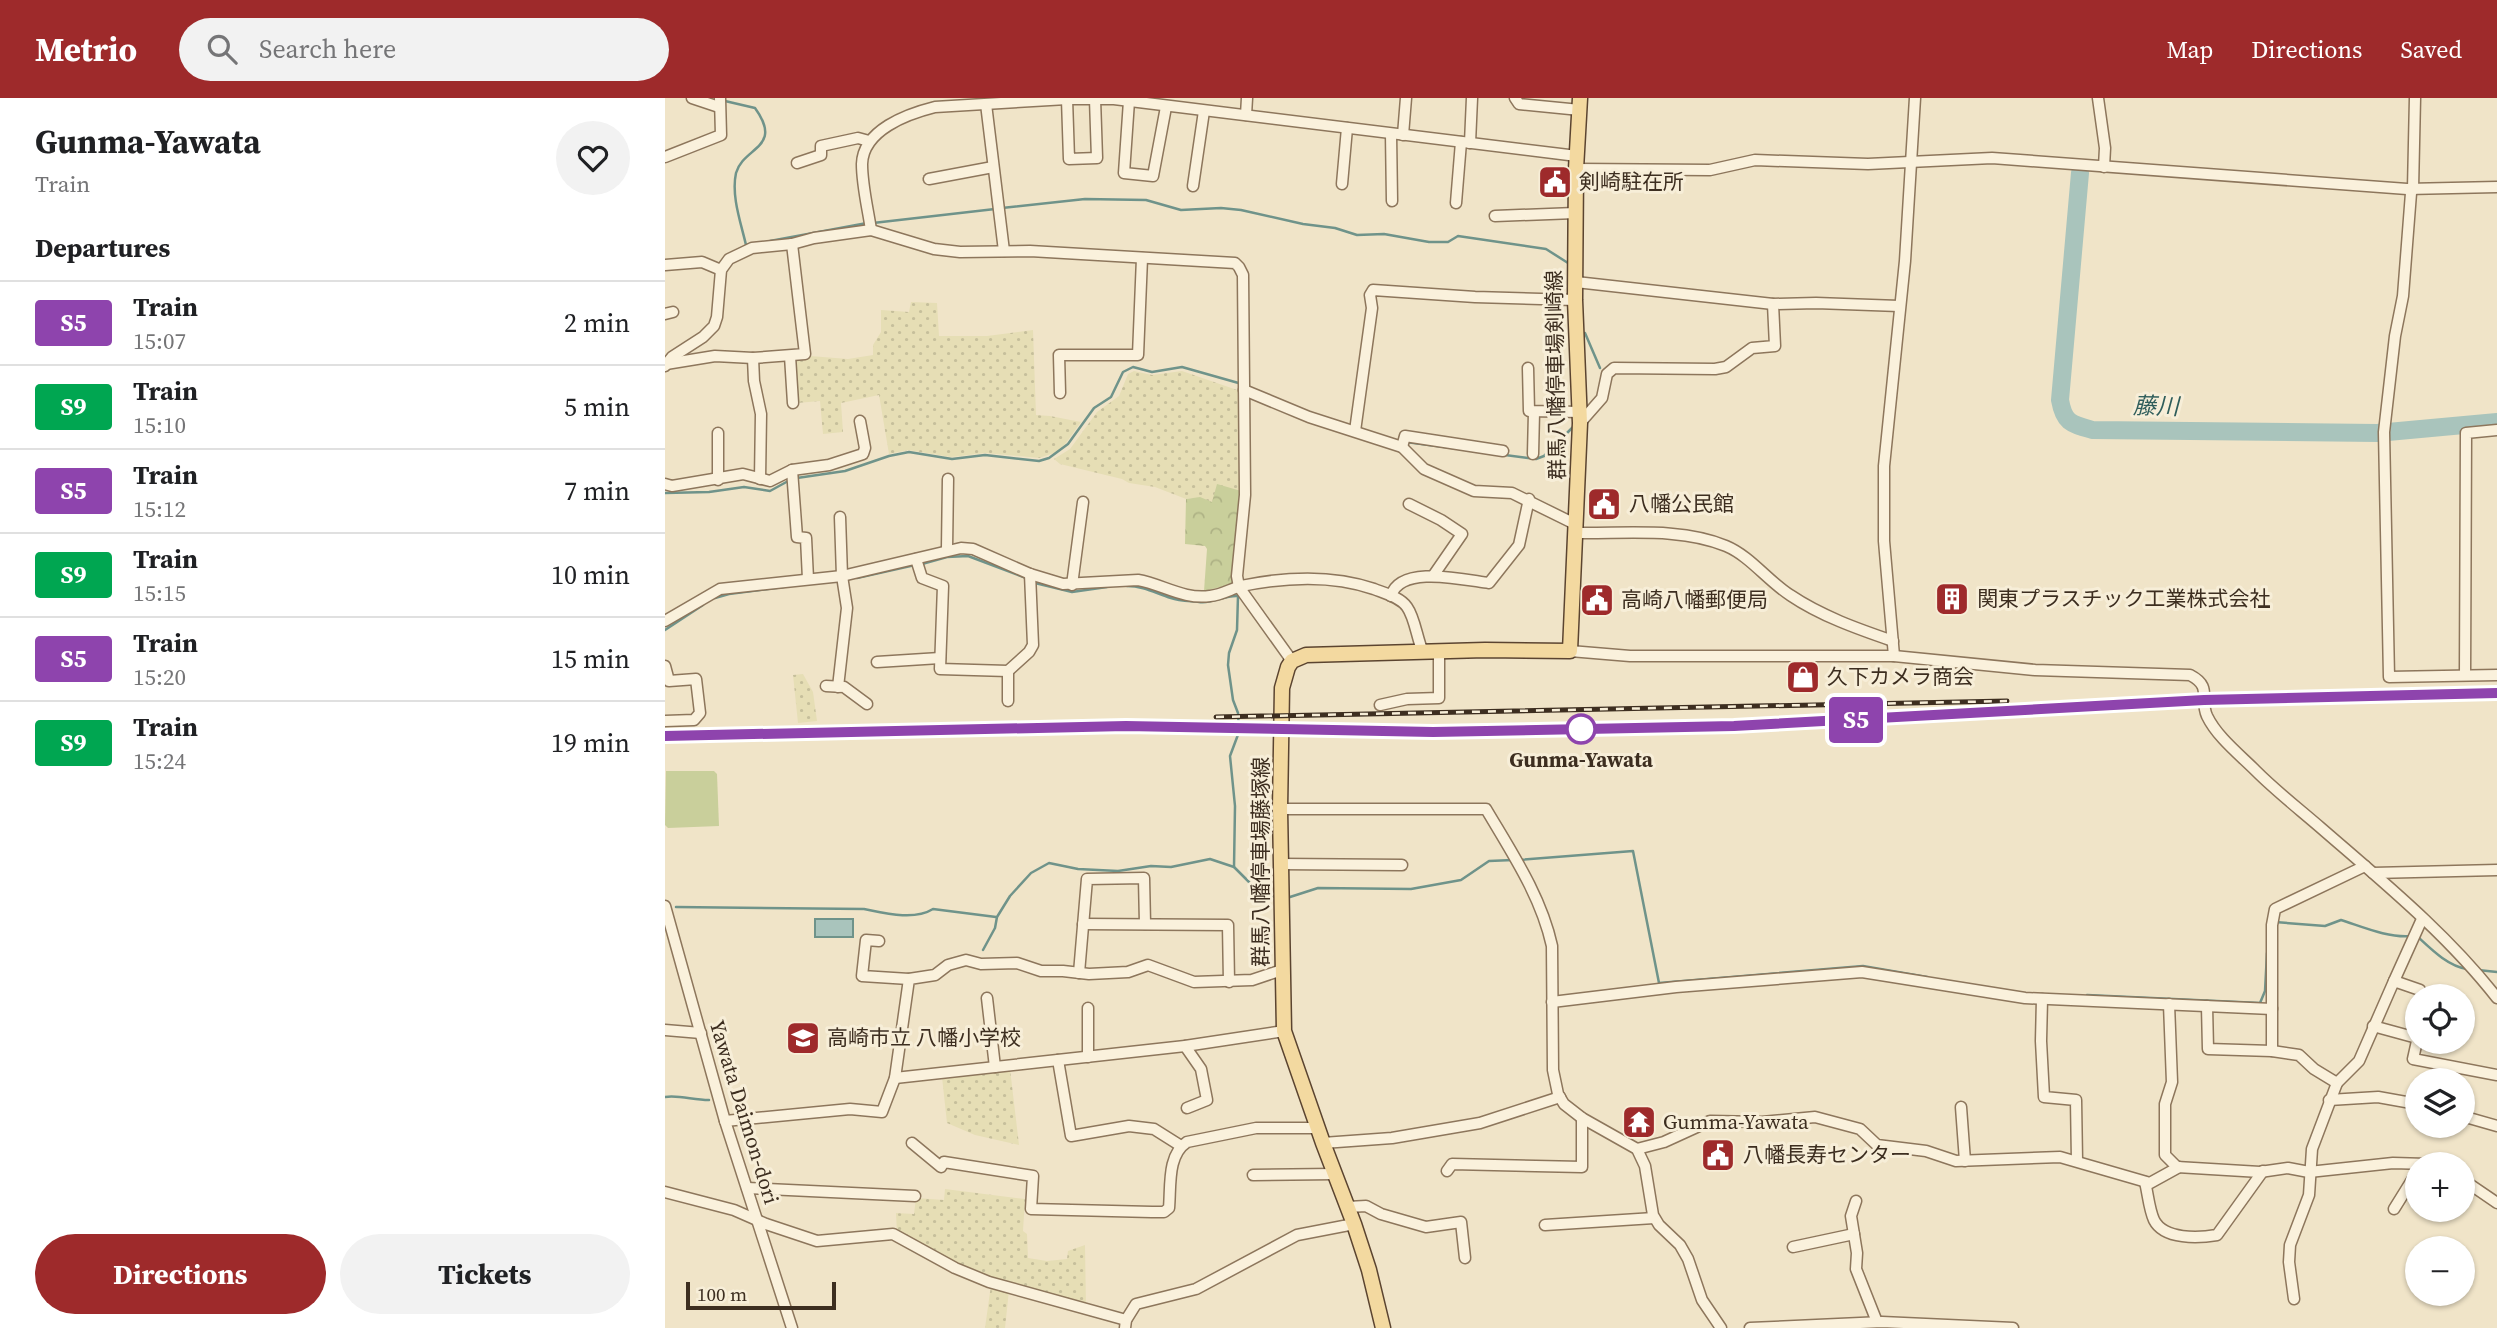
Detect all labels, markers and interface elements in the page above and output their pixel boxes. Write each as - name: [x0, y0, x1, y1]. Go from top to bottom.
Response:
- search box: [179, 18, 669, 81]
- text: Metrio: [35, 27, 137, 72]
- icon: search: [203, 30, 241, 68]
- text: Search here: [259, 31, 396, 67]
- text: Map: [2166, 33, 2213, 66]
- text: Directions: [2251, 33, 2362, 66]
- text: Saved: [2400, 33, 2462, 66]
- text: Gunma-Yawata: [35, 119, 261, 164]
- button: heart: [556, 121, 630, 195]
- public building icon: 剣崎駐在所: [1536, 163, 1574, 201]
- place label: 剣崎駐在所: [1579, 167, 1684, 196]
- text: Train: [35, 168, 90, 200]
- text: Departures: [35, 230, 170, 266]
- street label: 群馬八幡停車場剣崎線: [1539, 270, 1572, 480]
- text: Train: [133, 289, 198, 325]
- text: 2 min: [564, 305, 630, 341]
- text: S5: [61, 306, 87, 339]
- text: 15:07: [133, 325, 186, 357]
- text: Train: [133, 373, 198, 409]
- text: 5 min: [564, 389, 630, 425]
- text: S9: [61, 390, 87, 423]
- water label: 藤川: [2133, 390, 2182, 422]
- text: 15:10: [133, 409, 186, 441]
- text: Train: [133, 457, 198, 493]
- text: 7 min: [564, 473, 630, 509]
- text: S5: [61, 474, 87, 507]
- public building icon: 八幡公民館: [1585, 485, 1623, 523]
- place label: 八幡公民館: [1629, 489, 1734, 518]
- text: 15:12: [133, 493, 186, 525]
- text: Train: [133, 541, 198, 577]
- text: 10 min: [551, 557, 630, 593]
- text: S9: [61, 558, 87, 591]
- text: 15:15: [133, 577, 186, 609]
- building icon: 関東プラスチック工業株式会社: [1933, 580, 1971, 618]
- public building icon: 高崎八幡郵便局: [1578, 581, 1616, 619]
- place label: 関東プラスチック工業株式会社: [1977, 584, 2271, 613]
- place label: 高崎八幡郵便局: [1621, 585, 1768, 614]
- text: Train: [133, 625, 198, 661]
- text: 15 min: [551, 641, 630, 677]
- text: S5: [61, 642, 87, 675]
- shop icon: 久下カメラ商会: [1784, 658, 1822, 696]
- text: 15:20: [133, 661, 186, 693]
- place label: 久下カメラ商会: [1827, 662, 1974, 691]
- line badge: S5: [1825, 697, 1887, 743]
- text: S5: [1843, 703, 1869, 736]
- text: Train: [133, 709, 198, 745]
- marker: Gunma-Yawata: [1566, 714, 1596, 744]
- text: 19 min: [551, 725, 630, 761]
- text: S9: [61, 726, 87, 759]
- text: 15:24: [133, 745, 186, 777]
- place label: Gunma-Yawata: [1509, 745, 1654, 774]
- street label: 群馬八幡停車場藤塚線: [1246, 757, 1275, 967]
- map controls: [2405, 984, 2475, 1306]
- button: locate: [2405, 984, 2475, 1054]
- street label: Yawata Daimon-dori: [703, 1016, 786, 1207]
- school or university icon: 高崎市立 八幡小学校: [784, 1019, 822, 1057]
- place label: 高崎市立 八幡小学校: [827, 1023, 1021, 1052]
- button: layers: [2405, 1068, 2475, 1138]
- temple icon: Gumma-Yawata: [1620, 1103, 1658, 1141]
- place label: Gumma-Yawata: [1663, 1107, 1809, 1136]
- public building icon: 八幡長寿センター: [1699, 1136, 1737, 1174]
- place label: 八幡長寿センター: [1743, 1140, 1911, 1169]
- button: +: [2405, 1152, 2475, 1222]
- button: Directions: [35, 1234, 326, 1314]
- button: Tickets: [340, 1234, 630, 1314]
- button: −: [2405, 1236, 2475, 1306]
- scale bar: [686, 1279, 837, 1311]
- text: 100 m: [697, 1281, 747, 1307]

